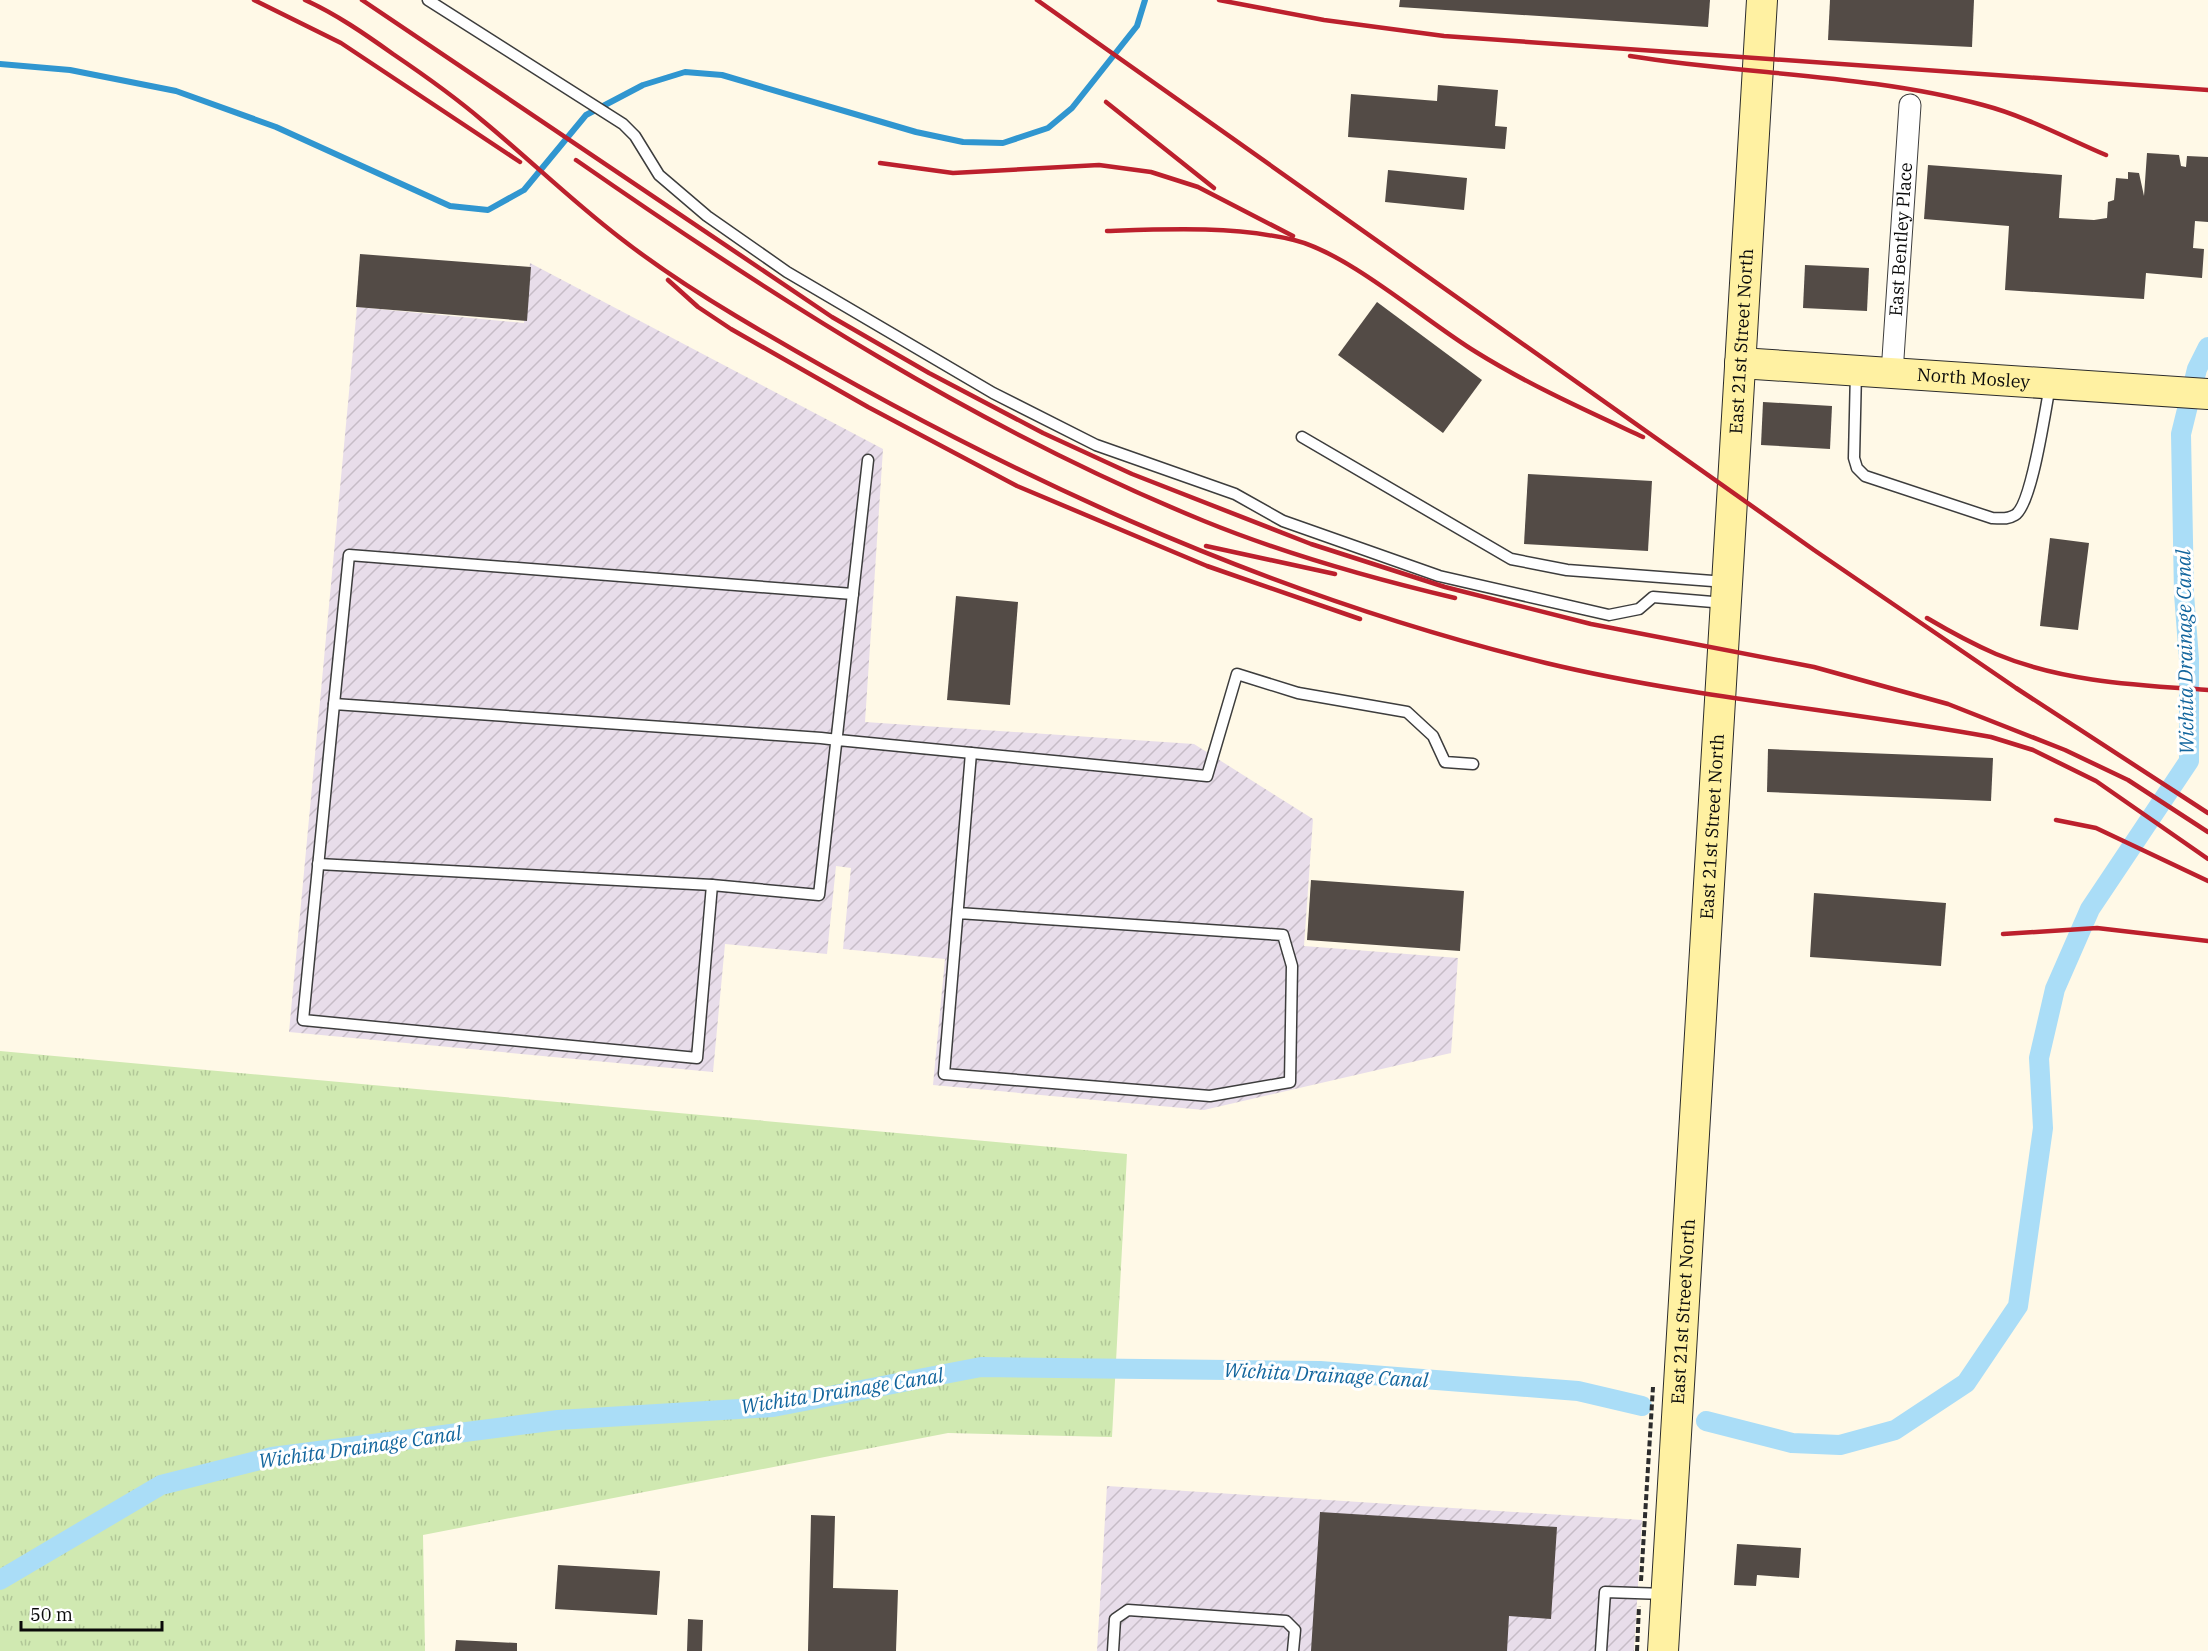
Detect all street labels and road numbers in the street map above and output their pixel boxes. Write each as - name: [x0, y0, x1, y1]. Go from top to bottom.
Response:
- street label: East Bentley Place: [1884, 162, 1917, 317]
- street label: East 21st Street North: [1724, 248, 1758, 435]
- street label: North Mosley: [1916, 363, 2031, 393]
- street label: East 21st Street North: [1695, 733, 1729, 920]
- street label: East 21st Street North: [1666, 1218, 1700, 1405]

